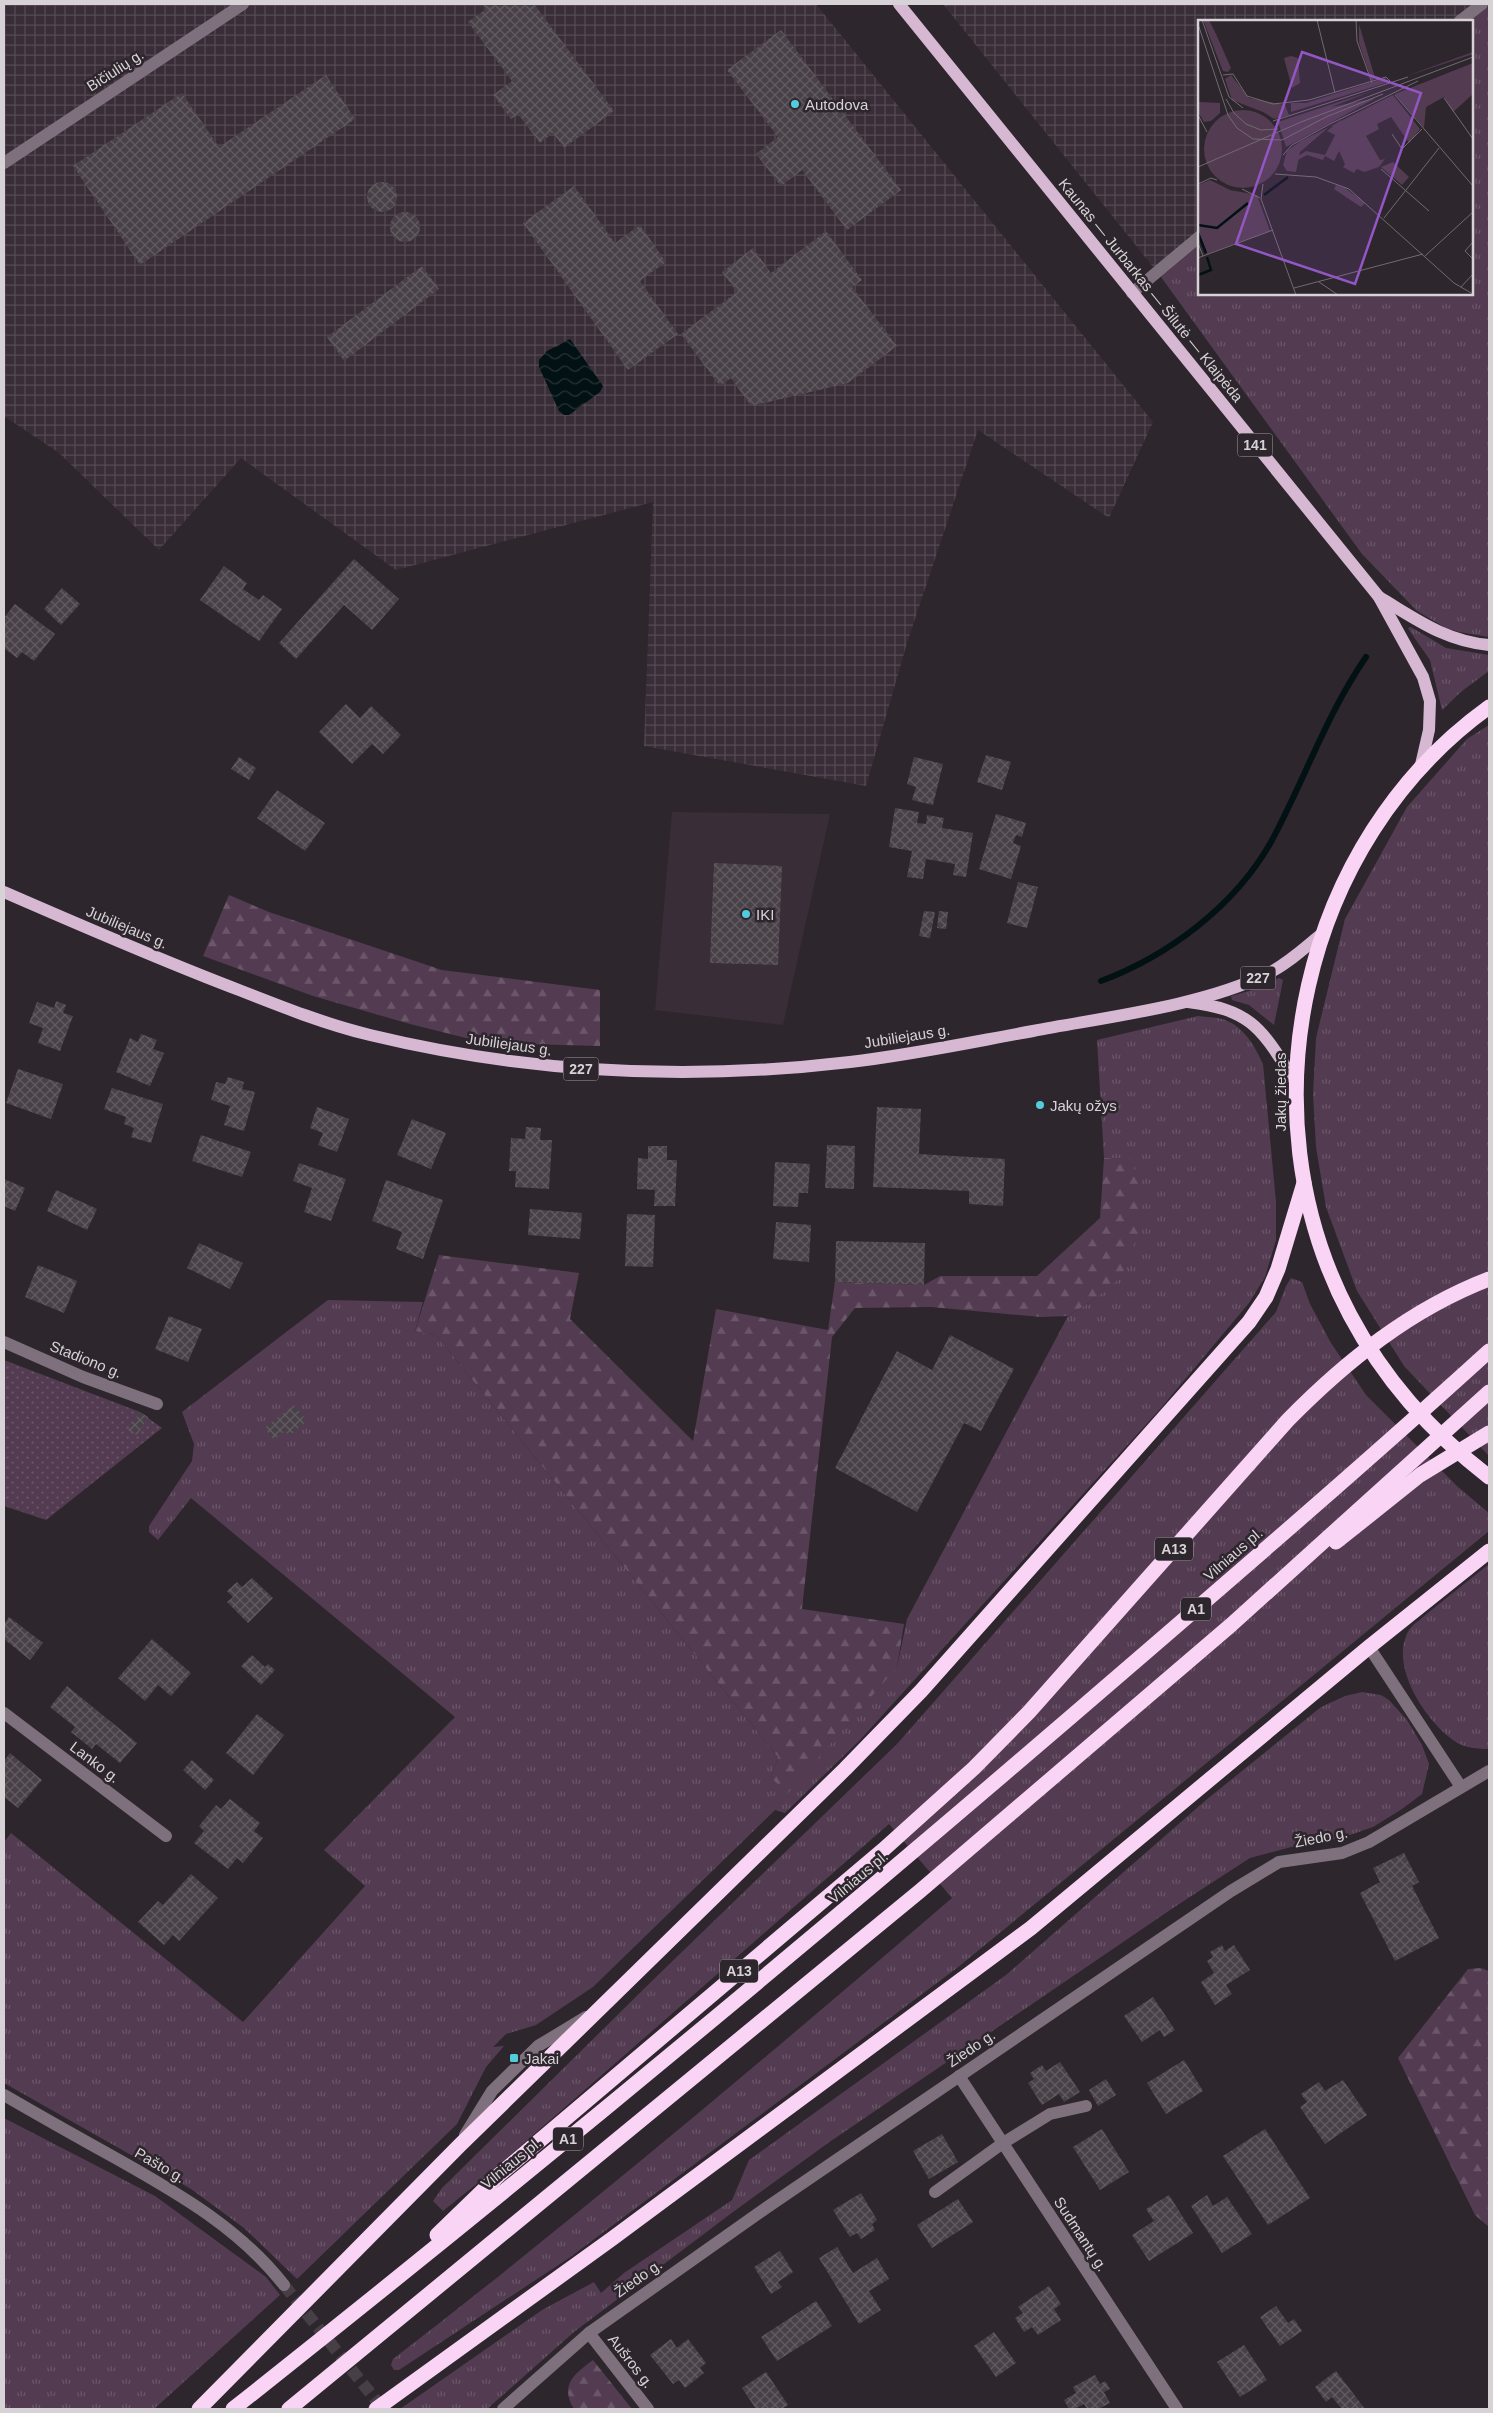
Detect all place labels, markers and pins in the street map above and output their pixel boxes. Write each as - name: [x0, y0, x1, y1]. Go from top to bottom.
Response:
- place label: Autodova: [805, 96, 869, 113]
- marker: Autodova: [789, 98, 801, 110]
- place label: IKI: [756, 906, 774, 923]
- marker: IKI: [740, 908, 752, 920]
- place label: Jakų ožys: [1050, 1097, 1117, 1114]
- marker: Jakų ožys: [1034, 1099, 1046, 1111]
- place label: Jakai: [524, 2050, 559, 2067]
- marker: Jakai: [508, 2052, 520, 2064]

